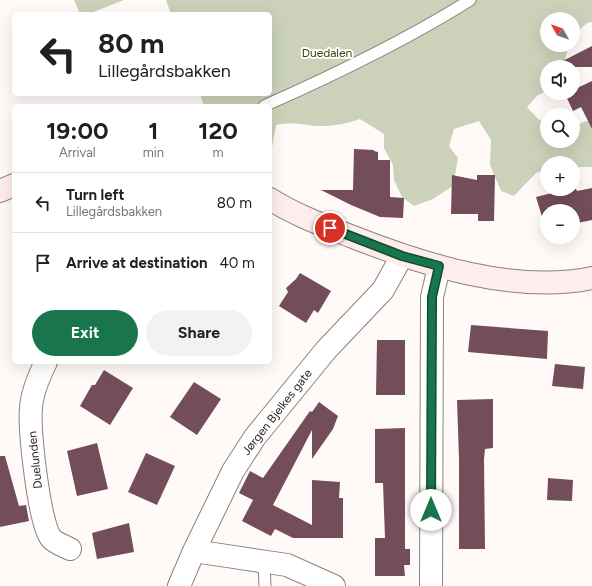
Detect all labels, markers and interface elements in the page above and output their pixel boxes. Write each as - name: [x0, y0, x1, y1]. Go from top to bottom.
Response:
- north arrow: [540, 12, 580, 52]
- map controls: [540, 12, 580, 244]
- text: 80 m: [98, 26, 164, 60]
- icon: left: [32, 28, 84, 80]
- park label: Duedalen: [302, 46, 353, 60]
- text: Lillegårdsbakken: [98, 60, 231, 82]
- button: sound: [540, 60, 580, 100]
- button: search: [540, 108, 580, 148]
- text: 19:00: [46, 116, 109, 145]
- text: 1: [148, 116, 158, 145]
- text: 120: [198, 116, 238, 145]
- text: Arrival: [59, 145, 96, 160]
- text: min: [143, 145, 164, 160]
- text: m: [213, 145, 224, 160]
- button: +: [540, 156, 580, 196]
- text: Turn left: [66, 186, 124, 204]
- icon: left: [32, 192, 54, 214]
- text: 80 m: [217, 194, 252, 212]
- text: Lillegårdsbakken: [66, 204, 162, 219]
- button: −: [540, 204, 580, 244]
- pin: [313, 211, 347, 245]
- icon: arrive: [319, 217, 341, 239]
- icon: arrive: [32, 252, 54, 274]
- text: Arrive at destination: [66, 254, 207, 272]
- text: 40 m: [219, 254, 255, 272]
- button: Exit: [32, 310, 138, 356]
- button: Share: [146, 310, 252, 356]
- street label: Jørgen Bjelkes gate: [239, 366, 315, 458]
- street label: Duelunden: [25, 430, 45, 489]
- position arrow: [410, 489, 452, 531]

